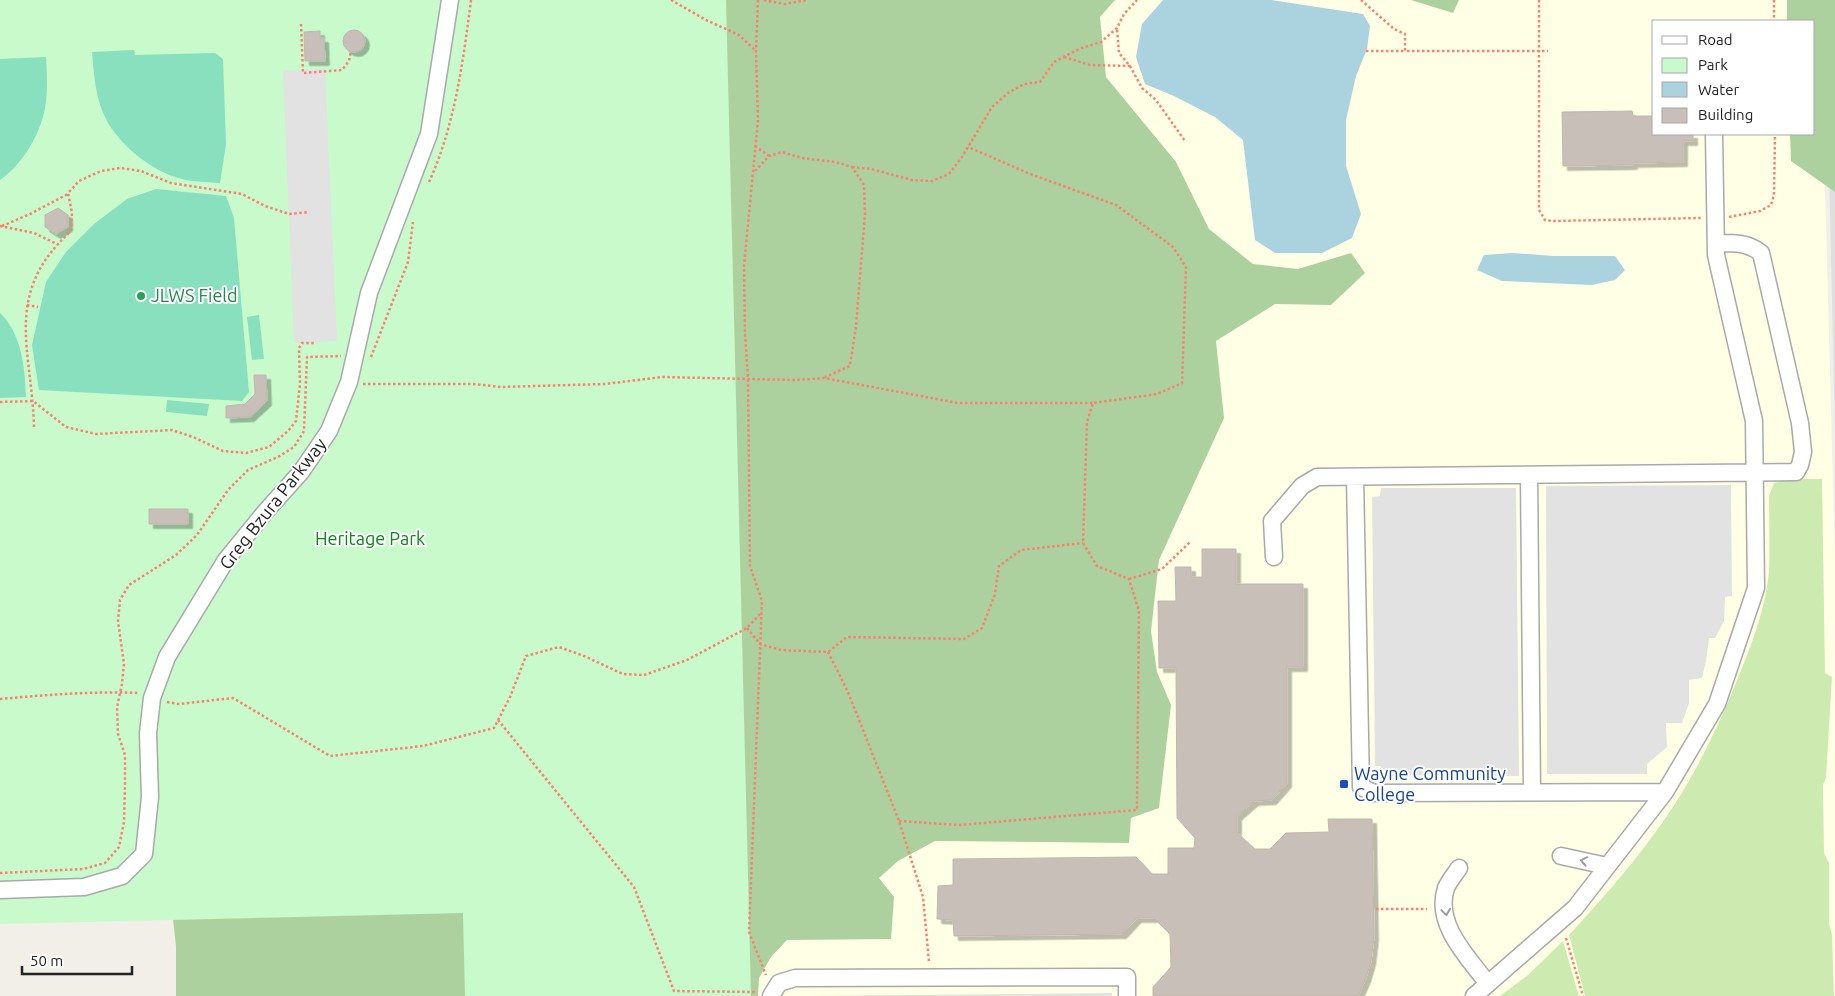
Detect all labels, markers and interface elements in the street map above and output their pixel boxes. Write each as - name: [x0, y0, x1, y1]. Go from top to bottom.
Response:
- legend: [1652, 20, 1815, 135]
- text: Road: [1698, 31, 1733, 48]
- text: Park: [1698, 56, 1728, 73]
- text: Water: [1698, 81, 1739, 98]
- text: Building: [1698, 106, 1753, 123]
- place label: JLWS Field: [151, 285, 238, 305]
- marker: JLWS Field: [135, 290, 147, 302]
- street label: Greg Bzura Parkway: [215, 434, 330, 573]
- park label: Heritage Park: [315, 528, 425, 548]
- place label: Wayne Community College: [1354, 763, 1506, 804]
- marker: Wayne Community College: [1338, 778, 1350, 790]
- one-way arrow: [1580, 856, 1588, 867]
- one-way arrow: [1440, 908, 1450, 917]
- scale bar: [22, 944, 132, 976]
- text: 50 m: [30, 952, 63, 969]

